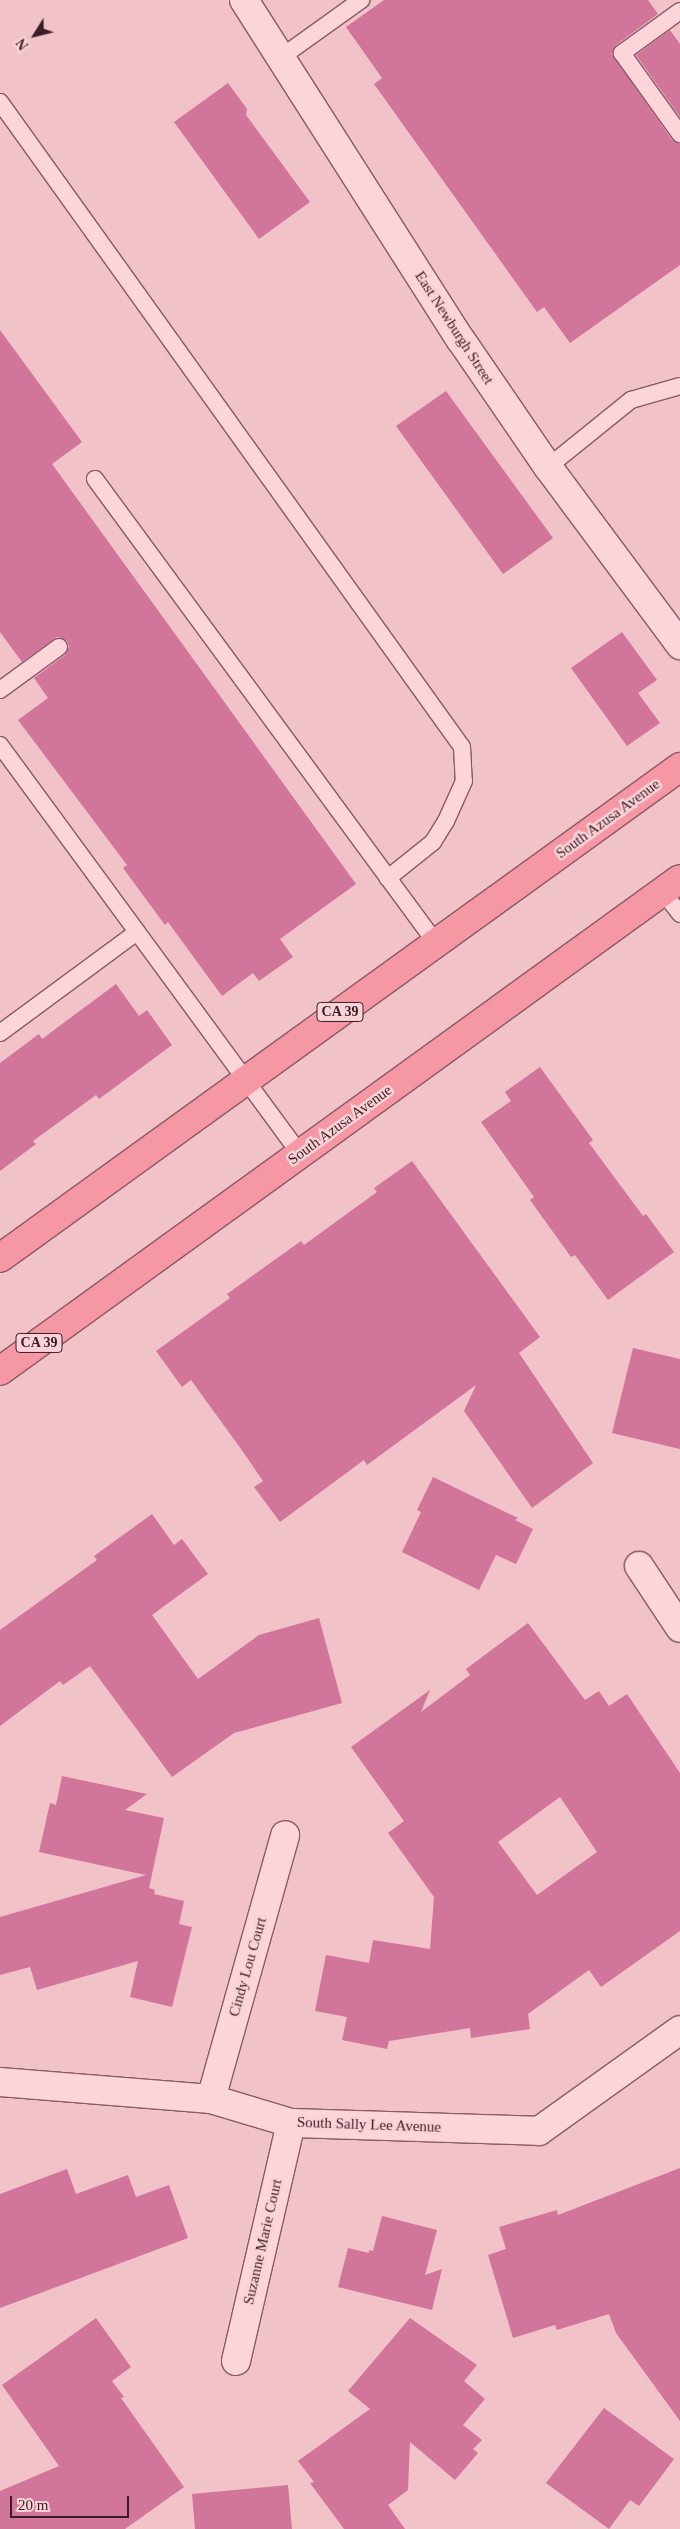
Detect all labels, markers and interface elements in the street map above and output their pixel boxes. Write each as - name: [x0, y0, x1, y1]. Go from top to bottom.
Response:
- north arrow: [10, 10, 60, 60]
- text: N: [13, 36, 32, 53]
- street label: East Newburgh Street: [411, 268, 497, 388]
- street label: South Azusa Avenue: [552, 775, 664, 863]
- road number: CA 39: [315, 1000, 365, 1024]
- street label: South Azusa Avenue: [284, 1081, 396, 1169]
- road number: CA 39: [14, 1332, 64, 1355]
- street label: Cindy Lou Court: [225, 1915, 271, 2019]
- street label: South Sally Lee Avenue: [296, 2113, 442, 2137]
- street label: Suzanne Marie Court: [240, 2177, 286, 2307]
- scale bar: [12, 2486, 131, 2518]
- text: 20 m: [18, 2497, 48, 2513]

